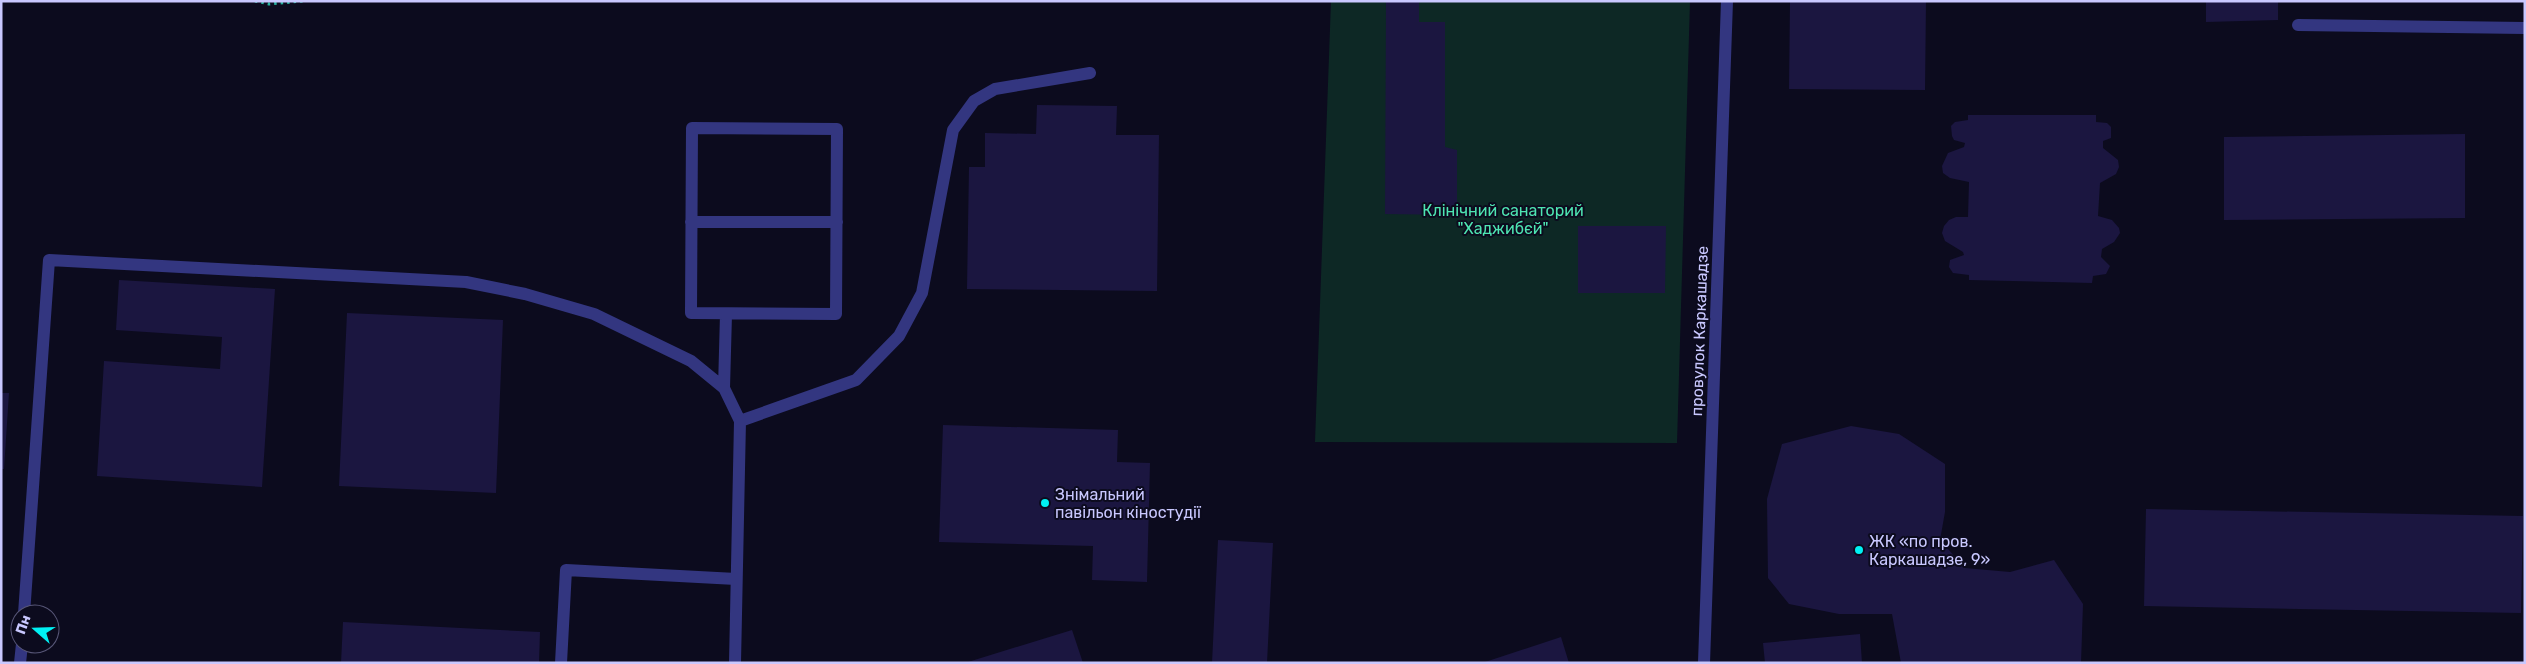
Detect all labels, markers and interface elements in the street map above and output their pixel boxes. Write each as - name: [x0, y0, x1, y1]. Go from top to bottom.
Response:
- park label: Клінічний санаторий "Хаджибєй": [1422, 201, 1584, 238]
- street label: провулок Каркашадзе: [1687, 245, 1712, 417]
- place label: Знімальний павільон кіностудії: [1055, 485, 1202, 522]
- marker: Знімальний павільон кіностудії: [1039, 497, 1051, 509]
- place label: ЖК «по пров. Каркашадзе, 9»: [1869, 532, 1991, 569]
- marker: ЖК «по пров. Каркашадзе, 9»: [1853, 544, 1865, 556]
- north arrow: [10, 604, 60, 654]
- text: Пн: [12, 613, 35, 637]

